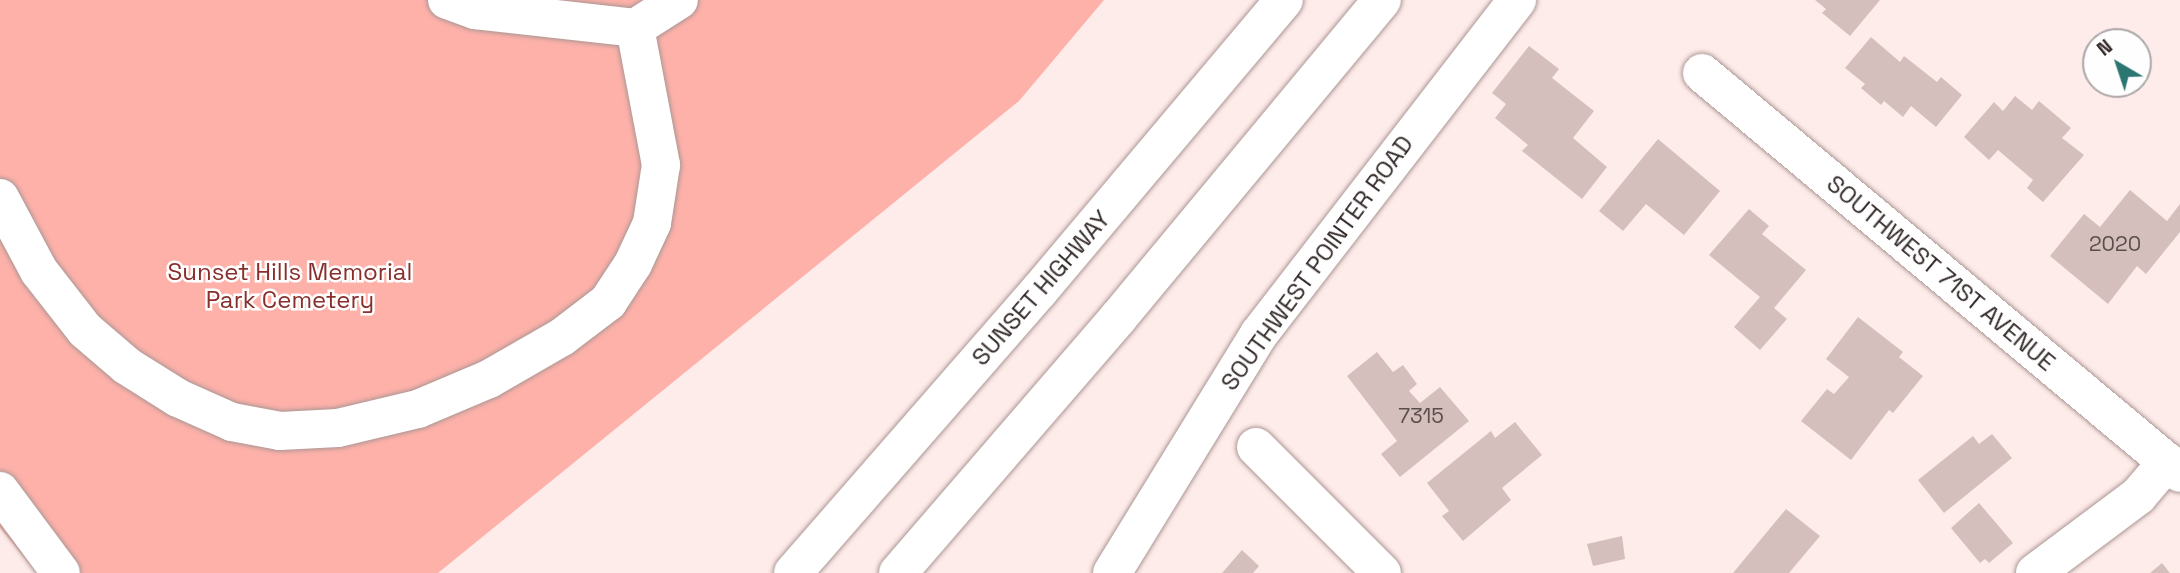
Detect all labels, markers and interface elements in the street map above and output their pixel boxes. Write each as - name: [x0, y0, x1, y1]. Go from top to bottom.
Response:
- north arrow: [2082, 28, 2152, 98]
- text: N: [2092, 34, 2118, 62]
- street label: SOUTHWEST POINTER ROAD: [1215, 130, 1419, 396]
- street label: SOUTHWEST 71ST AVENUE: [1820, 169, 2062, 377]
- street label: SUNSET HIGHWAY: [966, 204, 1116, 372]
- house number: 2020: [2089, 231, 2141, 257]
- park label: Sunset Hills Memorial Park Cemetery: [168, 258, 412, 314]
- house number: 7315: [1398, 403, 1444, 429]

